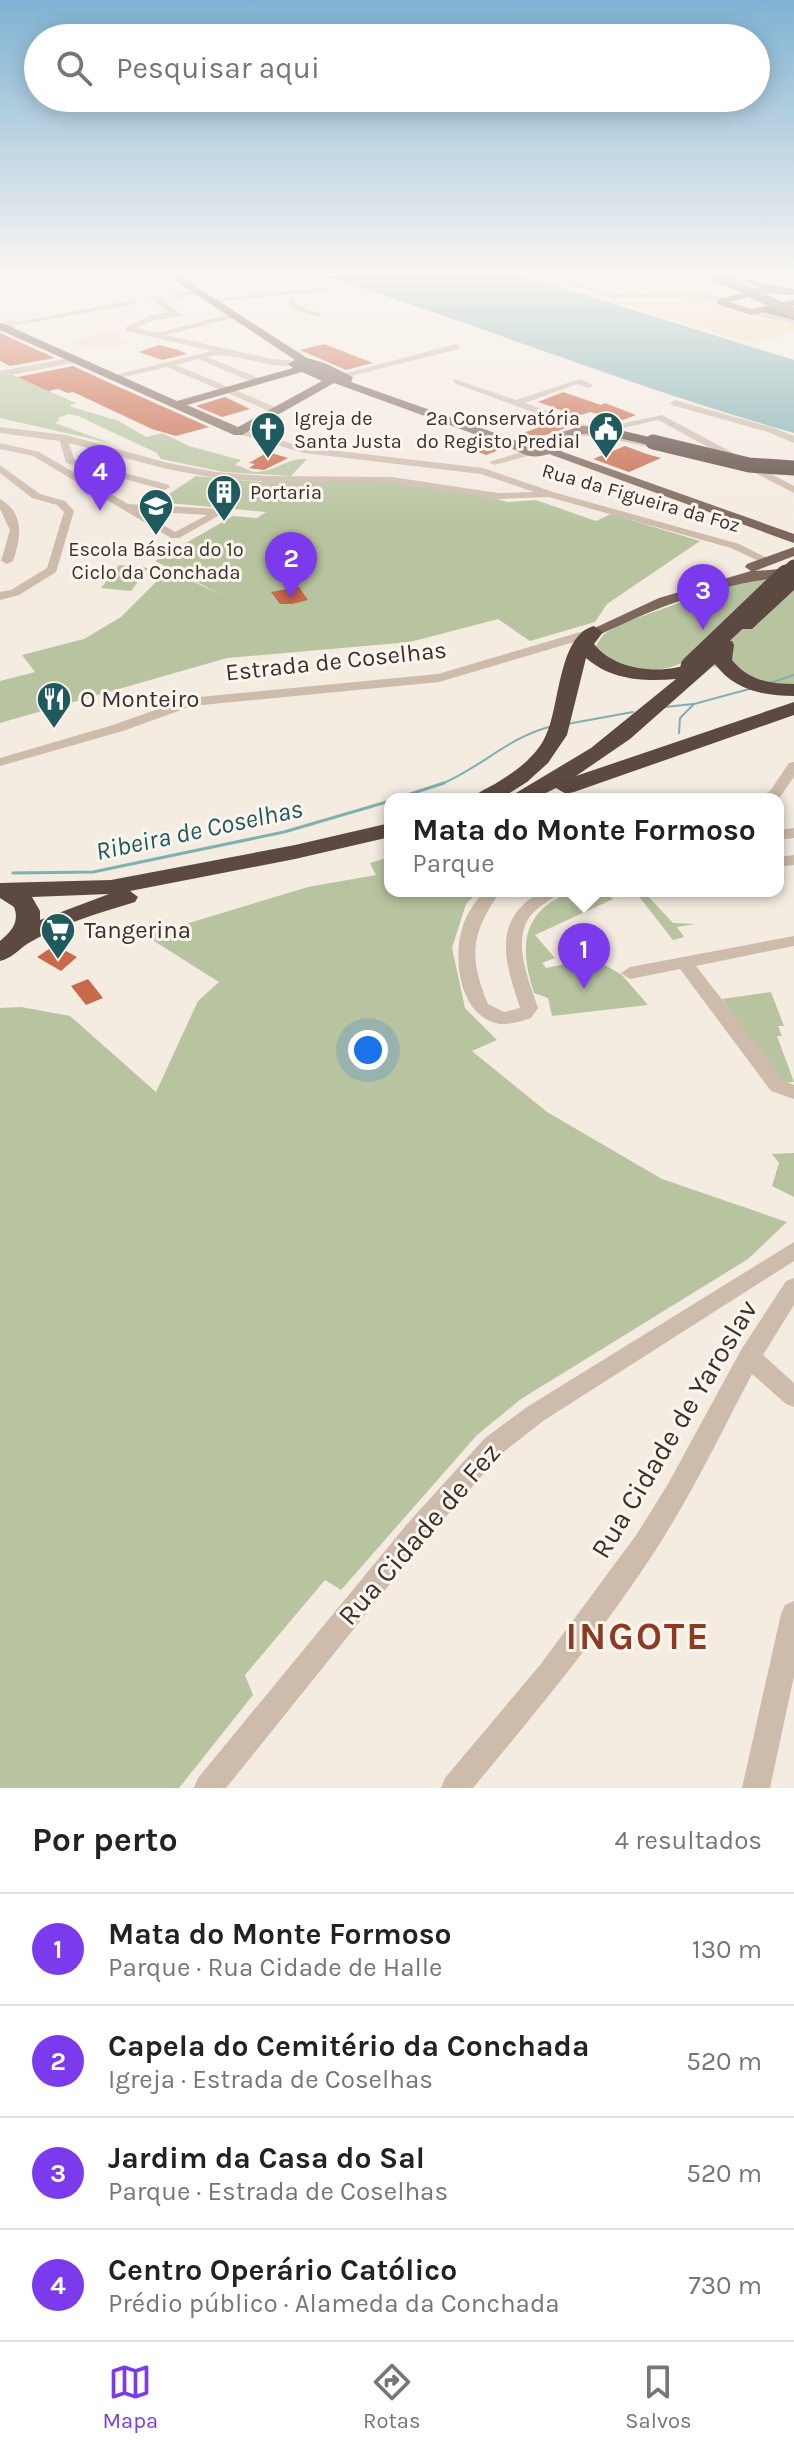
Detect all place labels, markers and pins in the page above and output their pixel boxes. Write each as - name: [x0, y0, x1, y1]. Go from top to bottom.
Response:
- place label: Igreja de Santa Justa: [294, 407, 402, 453]
- place label: 2a Conservatória do Registo Predial: [416, 407, 580, 453]
- church icon: Igreja de Santa Justa: [249, 410, 287, 460]
- public building icon: 2a Conservatória do Registo Predial: [587, 410, 625, 460]
- pin: 4: [74, 445, 126, 511]
- building icon: Portaria: [205, 473, 243, 523]
- place label: Portaria: [250, 481, 322, 504]
- school or university icon: Escola Básica do 1º Ciclo da Conchada: [137, 487, 175, 537]
- pin: 2: [265, 532, 317, 598]
- place label: Escola Básica do 1º Ciclo da Conchada: [68, 538, 244, 584]
- pin: 3: [677, 564, 729, 630]
- restaurant icon: O Monteiro: [35, 680, 73, 730]
- place label: O Monteiro: [80, 685, 199, 713]
- supermarket icon: Tangerina: [39, 911, 77, 961]
- place label: Tangerina: [84, 916, 191, 944]
- pin: 1: [558, 923, 610, 989]

